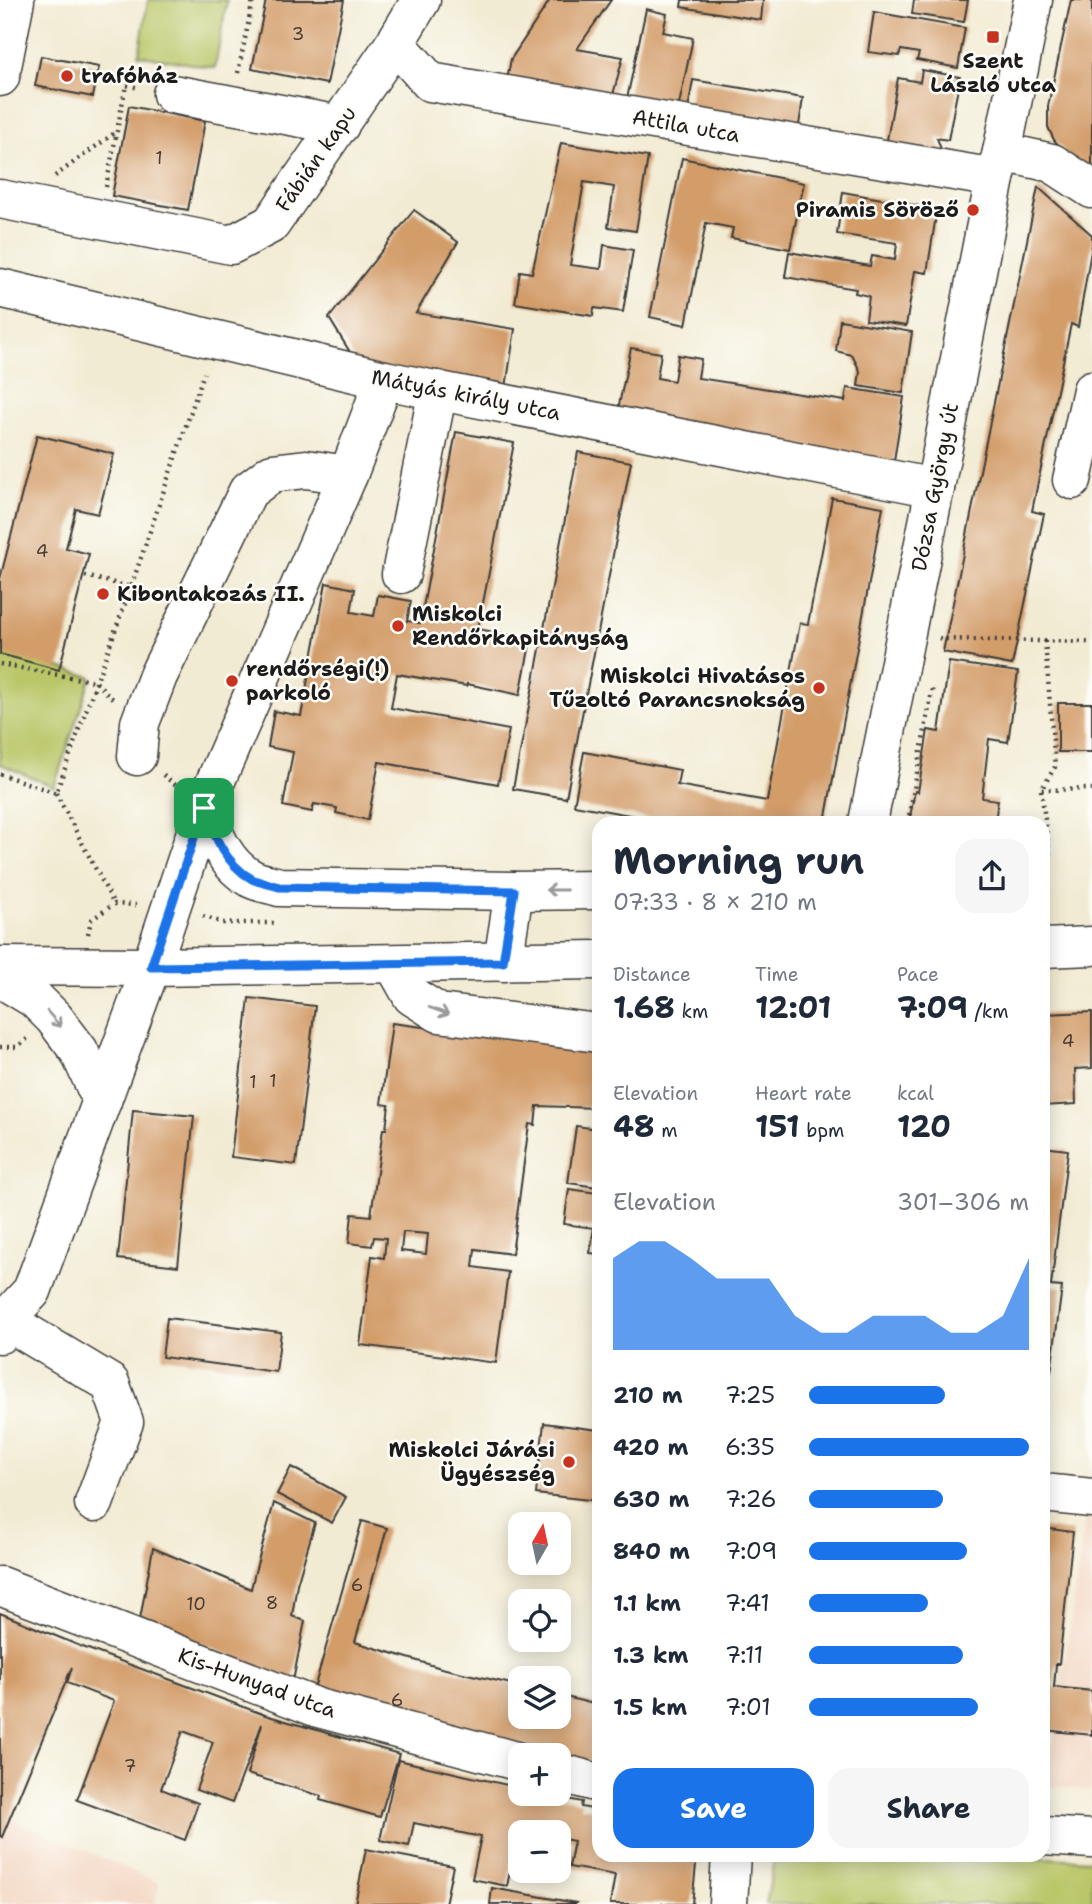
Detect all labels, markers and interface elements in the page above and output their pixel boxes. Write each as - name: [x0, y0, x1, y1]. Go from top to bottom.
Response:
- house number: 3: [292, 22, 304, 46]
- marker: Szent László utca: [985, 29, 1001, 45]
- place label: Szent László utca: [930, 47, 1056, 99]
- place label: trafóház: [81, 62, 178, 90]
- marker: trafóház: [59, 68, 75, 84]
- street label: Fábián kapu: [269, 101, 363, 217]
- street label: Attila utca: [630, 103, 742, 149]
- house number: 1: [155, 146, 163, 170]
- place label: Piramis Söröző: [796, 196, 959, 224]
- marker: Piramis Söröző: [965, 202, 981, 218]
- street label: Mátyás király utca: [369, 363, 563, 427]
- street label: Dózsa György út: [905, 400, 965, 574]
- house number: 4: [36, 539, 48, 563]
- place label: Kibontakozás II.: [117, 580, 305, 608]
- marker: Kibontakozás II.: [95, 586, 111, 602]
- place label: Miskolci Rendőrkapitányság: [412, 600, 628, 652]
- marker: Miskolci Rendőrkapitányság: [390, 618, 406, 634]
- place label: rendőrségi(!) parkoló: [246, 655, 390, 707]
- place label: Miskolci Hivatásos Tűzoltó Parancsnokság: [549, 662, 805, 714]
- marker: rendőrségi(!) parkoló: [224, 673, 240, 689]
- marker: Miskolci Hivatásos Tűzoltó Parancsnokság: [811, 680, 827, 696]
- pin: [174, 778, 234, 838]
- icon: arrive: [185, 789, 223, 827]
- text: Morning run: [613, 835, 864, 886]
- button: share: [955, 839, 1029, 913]
- one-way arrow: [545, 883, 568, 897]
- text: 07:33 · 8 × 210 m: [613, 887, 817, 917]
- text: Distance: [613, 962, 691, 987]
- text: Time: [755, 962, 799, 987]
- text: Pace: [897, 962, 939, 987]
- text: 1.68: [613, 987, 675, 1028]
- text: 12:01: [755, 987, 831, 1028]
- text: 7:09: [897, 987, 968, 1028]
- text: km: [675, 999, 708, 1024]
- text: /km: [968, 999, 1009, 1024]
- one-way arrow: [428, 1006, 450, 1018]
- one-way arrow: [46, 1010, 62, 1028]
- house number: 4: [1062, 1029, 1074, 1053]
- house number: 1: [269, 1069, 277, 1093]
- house number: 1: [249, 1070, 257, 1094]
- text: Elevation: [613, 1081, 698, 1106]
- text: Heart rate: [755, 1081, 852, 1106]
- text: kcal: [897, 1081, 934, 1106]
- text: 48: [613, 1106, 655, 1147]
- text: 151: [755, 1106, 800, 1147]
- text: 120: [897, 1106, 951, 1147]
- text: m: [655, 1118, 678, 1143]
- text: bpm: [800, 1118, 844, 1143]
- text: Elevation: [613, 1187, 716, 1217]
- text: 301–306 m: [897, 1187, 1029, 1217]
- text: 210 m: [613, 1380, 683, 1410]
- text: 7:25: [725, 1380, 775, 1410]
- text: 420 m: [613, 1432, 688, 1462]
- text: 6:35: [725, 1432, 775, 1462]
- place label: Miskolci Járási Ügyészség: [389, 1436, 555, 1488]
- marker: Miskolci Járási Ügyészség: [561, 1454, 577, 1470]
- text: 630 m: [613, 1484, 689, 1514]
- text: 7:26: [725, 1484, 777, 1514]
- north arrow: [508, 1512, 570, 1575]
- map controls: [508, 1512, 571, 1883]
- text: 840 m: [613, 1536, 690, 1566]
- text: 7:09: [725, 1536, 777, 1566]
- house number: 6: [351, 1573, 363, 1597]
- text: 1.1 km: [613, 1588, 681, 1618]
- text: 7:41: [725, 1588, 770, 1618]
- button: locate: [508, 1589, 571, 1652]
- house number: 8: [266, 1591, 278, 1615]
- house number: 10: [186, 1592, 206, 1616]
- text: 1.3 km: [613, 1640, 688, 1670]
- text: 7:11: [725, 1640, 763, 1670]
- street label: Kis-Hunyad utca: [174, 1641, 340, 1725]
- button: layers: [508, 1666, 571, 1729]
- house number: 6: [391, 1688, 403, 1712]
- text: 1.5 km: [613, 1692, 687, 1722]
- text: 7:01: [725, 1692, 771, 1722]
- button: +: [508, 1743, 571, 1806]
- house number: 7: [124, 1754, 136, 1778]
- button: Save: [613, 1768, 814, 1848]
- button: Share: [828, 1768, 1029, 1848]
- button: −: [508, 1820, 571, 1883]

